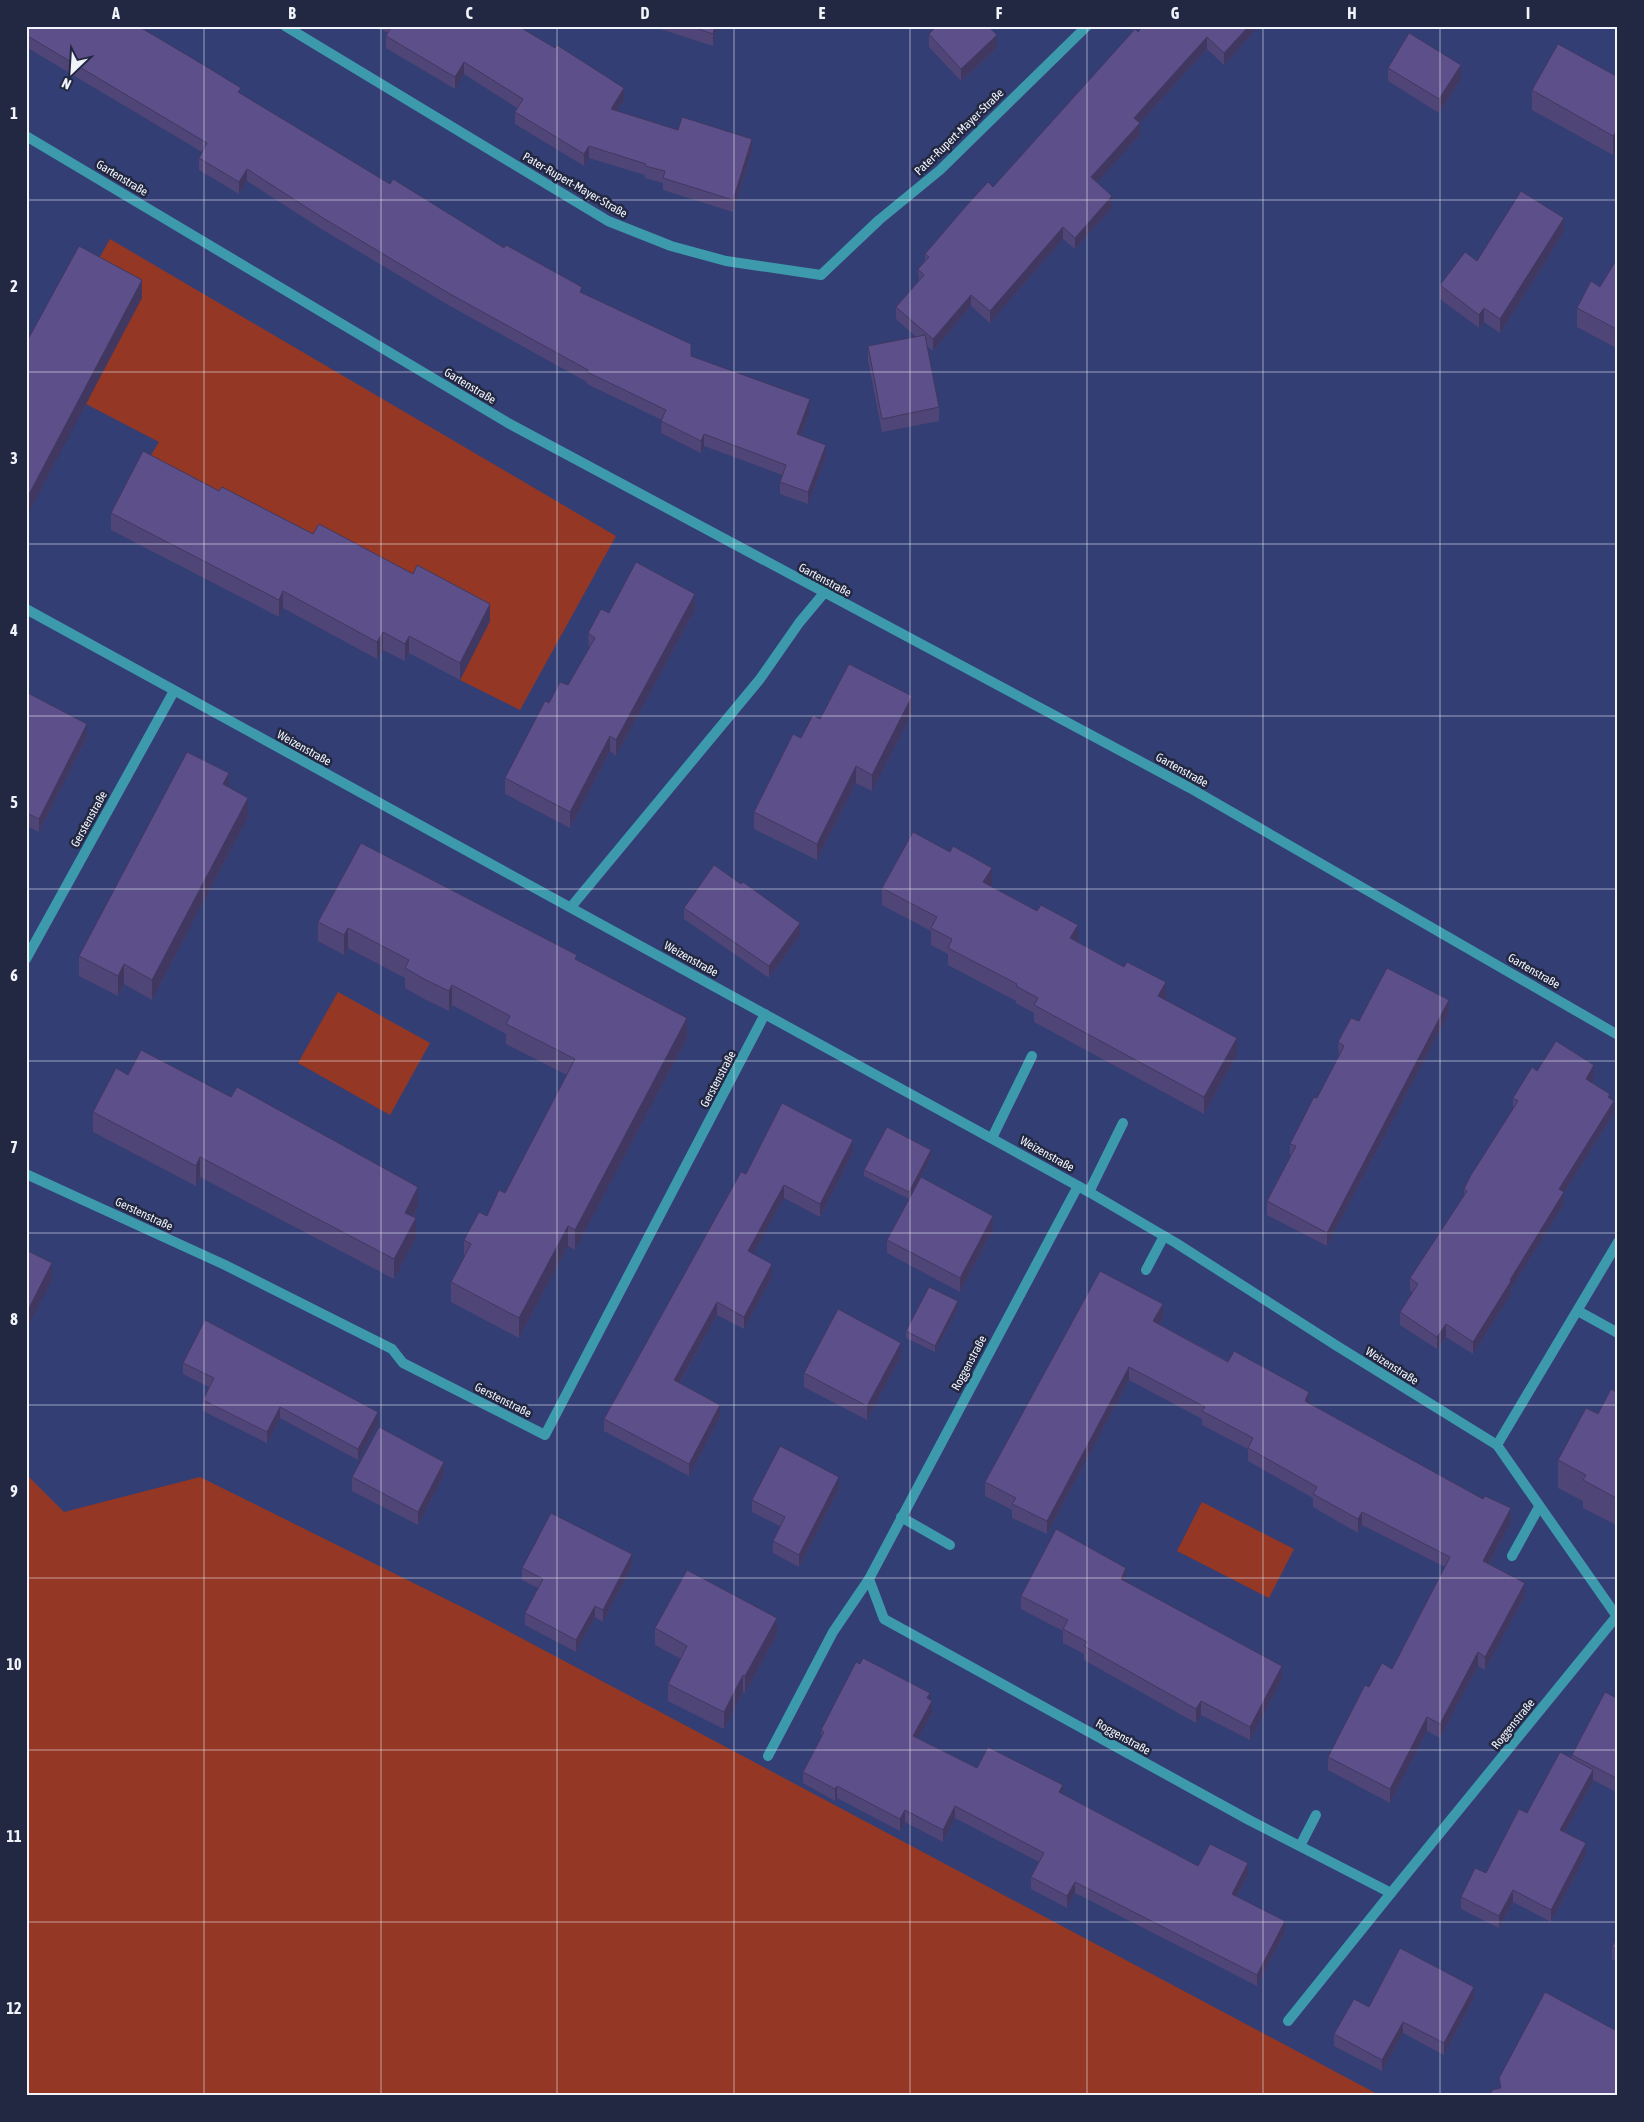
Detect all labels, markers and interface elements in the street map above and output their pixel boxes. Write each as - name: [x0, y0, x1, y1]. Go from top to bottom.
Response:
- text: A: [111, 4, 120, 22]
- text: B: [288, 4, 296, 22]
- text: C: [465, 4, 473, 22]
- text: D: [641, 4, 650, 22]
- text: E: [819, 4, 826, 22]
- text: F: [996, 4, 1003, 22]
- text: G: [1171, 4, 1180, 22]
- text: H: [1347, 4, 1357, 22]
- text: I: [1526, 4, 1530, 22]
- north arrow: [48, 48, 98, 98]
- text: N: [59, 75, 74, 93]
- street label: Pater-Rupert-Mayer-Straße: [912, 86, 1006, 178]
- text: 1: [10, 104, 18, 122]
- street label: Pater-Rupert-Mayer-Straße: [520, 149, 630, 221]
- street label: Gartenstraße: [94, 157, 150, 199]
- text: 2: [10, 277, 18, 295]
- street label: Gartenstraße: [442, 365, 498, 407]
- text: 3: [10, 449, 18, 467]
- street label: Gartenstraße: [796, 560, 854, 600]
- text: 4: [9, 621, 18, 639]
- street label: Weizenstraße: [275, 727, 333, 769]
- street label: Gartenstraße: [1153, 750, 1211, 790]
- street label: Gerstenstraße: [68, 789, 110, 849]
- text: 5: [10, 793, 18, 811]
- street label: Weizenstraße: [662, 938, 720, 980]
- street label: Gartenstraße: [1506, 951, 1562, 991]
- text: 6: [10, 966, 18, 984]
- street label: Gerstenstraße: [697, 1048, 739, 1110]
- street label: Weizenstraße: [1018, 1133, 1076, 1175]
- text: 7: [10, 1138, 18, 1156]
- street label: Gerstenstraße: [113, 1195, 175, 1233]
- text: 8: [10, 1310, 18, 1328]
- street label: Roggenstraße: [949, 1333, 989, 1393]
- street label: Weizenstraße: [1363, 1344, 1421, 1388]
- street label: Gerstenstraße: [472, 1380, 534, 1420]
- text: 9: [10, 1482, 18, 1500]
- text: 10: [6, 1655, 22, 1673]
- street label: Roggenstraße: [1489, 1696, 1537, 1752]
- street label: Roggenstraße: [1093, 1716, 1153, 1758]
- text: 11: [6, 1827, 22, 1845]
- text: 12: [6, 1999, 22, 2017]

